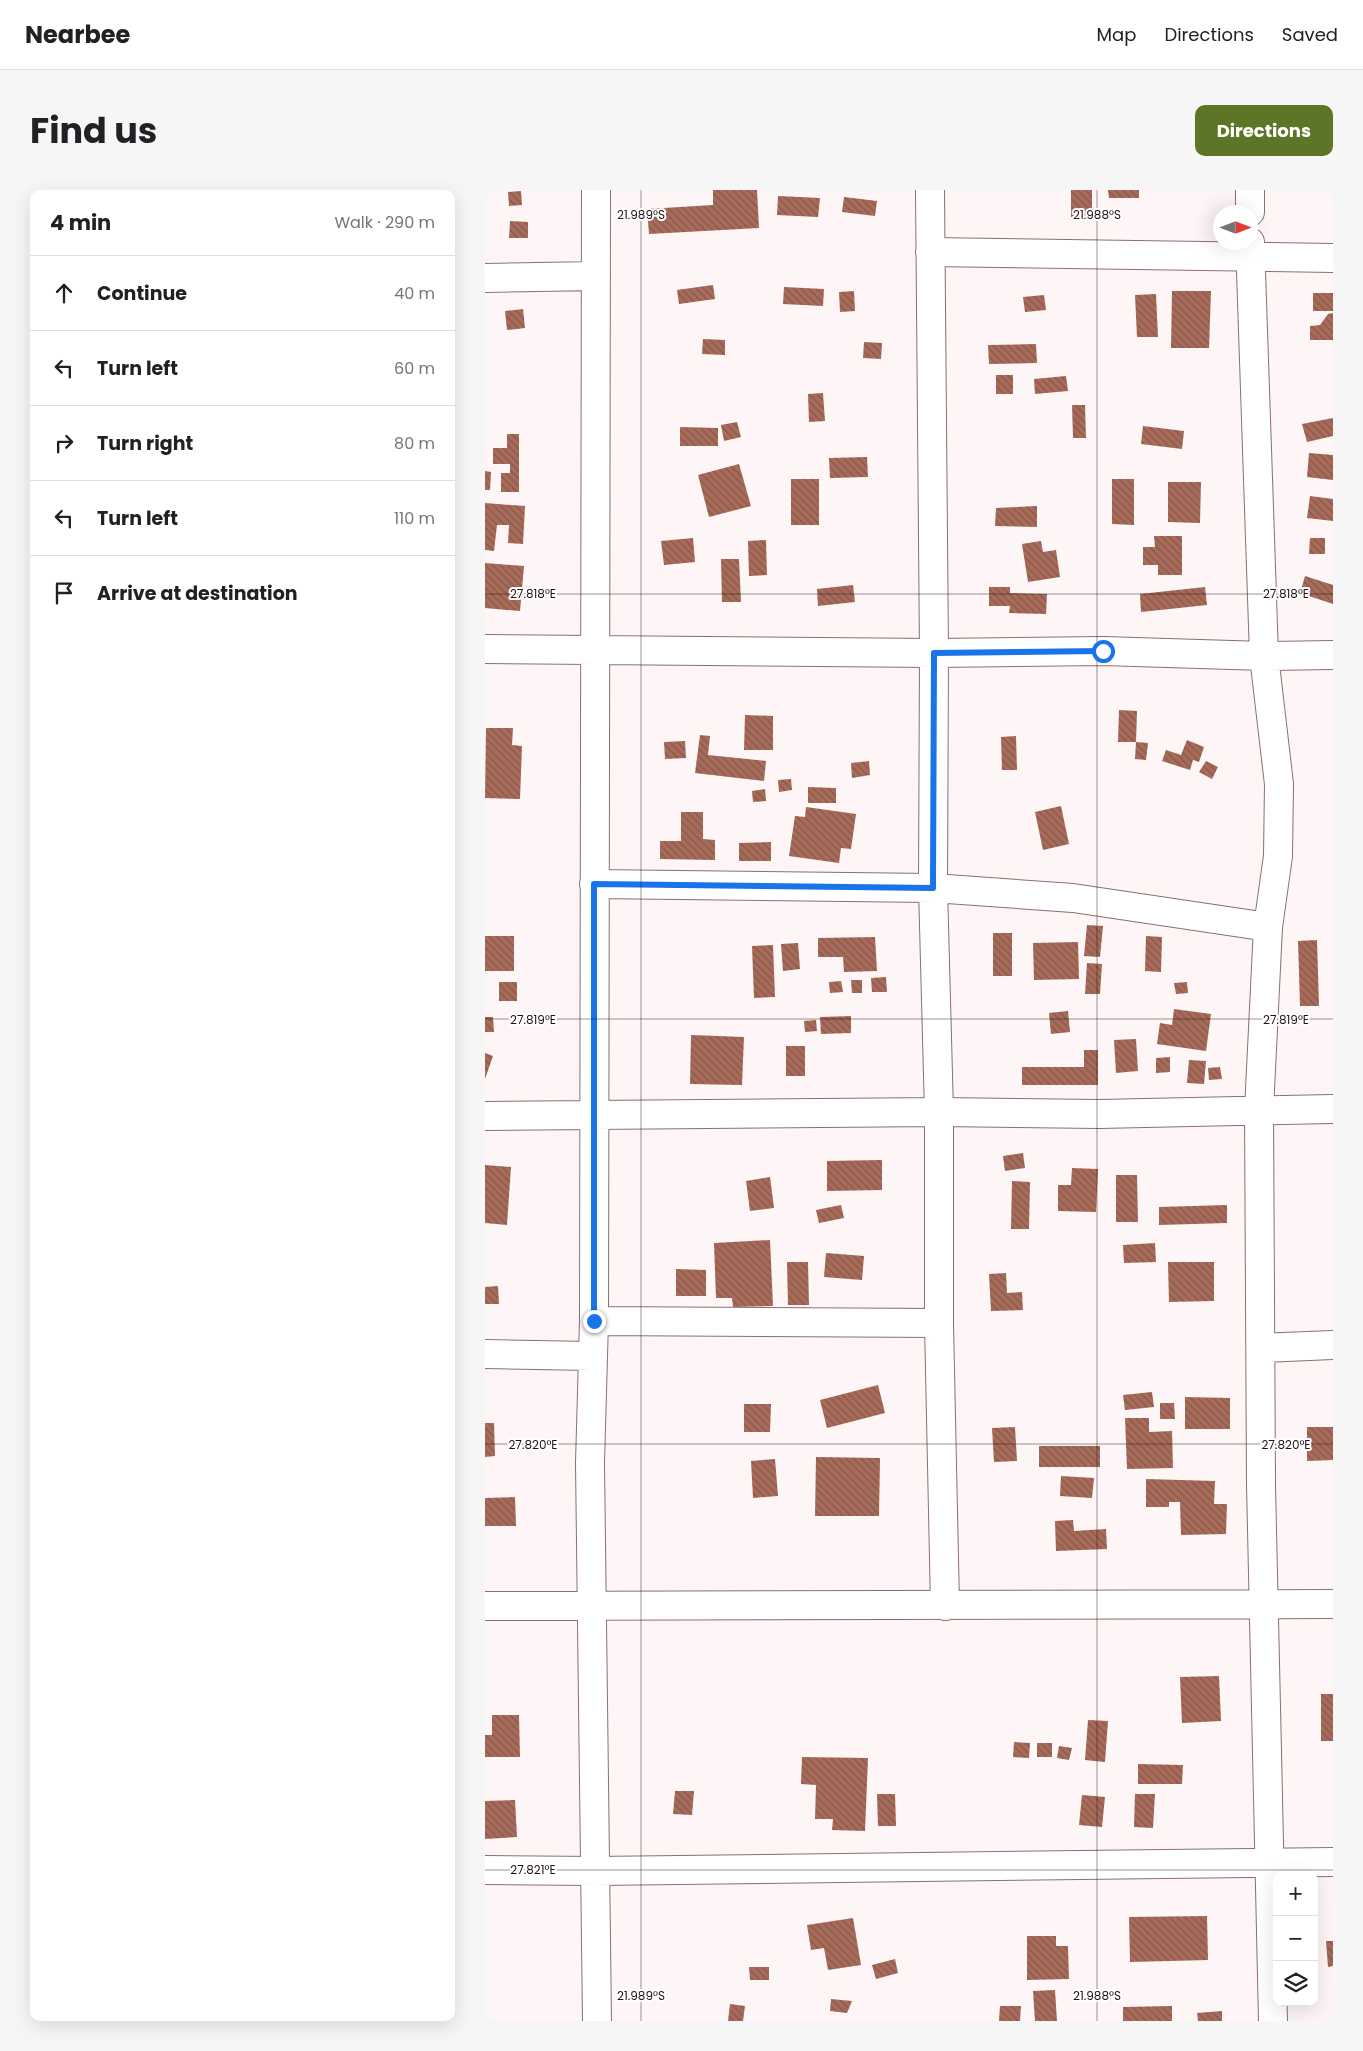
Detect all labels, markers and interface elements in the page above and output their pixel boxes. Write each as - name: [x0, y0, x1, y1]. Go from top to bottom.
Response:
- text: Nearbee: [25, 18, 130, 51]
- text: Map: [1097, 22, 1136, 47]
- text: Directions: [1164, 22, 1254, 47]
- text: Saved: [1282, 22, 1338, 47]
- button: Directions: [1195, 105, 1333, 156]
- text: Find us: [30, 106, 157, 155]
- north arrow: [1213, 205, 1258, 250]
- text: 21.989°S: [617, 206, 665, 223]
- text: 21.988°S: [1073, 206, 1121, 223]
- text: 4 min: [50, 208, 111, 237]
- text: Walk · 290 m: [334, 211, 435, 234]
- icon: ahead: [50, 279, 78, 307]
- text: Continue: [97, 280, 187, 307]
- text: 40 m: [394, 282, 435, 305]
- icon: left: [50, 354, 78, 382]
- text: Turn left: [97, 355, 178, 382]
- text: 60 m: [394, 357, 435, 380]
- icon: right: [50, 429, 78, 457]
- text: Turn right: [97, 430, 193, 457]
- text: 80 m: [394, 432, 435, 455]
- icon: left: [50, 504, 78, 532]
- text: Turn left: [97, 505, 178, 532]
- text: 110 m: [394, 507, 435, 530]
- icon: arrive: [50, 579, 78, 607]
- text: Arrive at destination: [97, 580, 298, 607]
- text: 27.818°E: [510, 585, 556, 602]
- text: 27.818°E: [1263, 585, 1309, 602]
- route start: [1092, 640, 1115, 663]
- text: 27.819°E: [510, 1011, 556, 1028]
- text: 27.819°E: [1263, 1011, 1309, 1028]
- route end: [583, 1310, 606, 1333]
- text: 27.820°E: [508, 1436, 558, 1453]
- text: 27.820°E: [1261, 1436, 1311, 1453]
- text: 27.821°E: [510, 1861, 556, 1878]
- map controls: [1273, 1871, 1318, 2006]
- button: +: [1273, 1871, 1318, 1916]
- button: −: [1273, 1916, 1318, 1961]
- button: layers: [1273, 1961, 1318, 2006]
- text: 21.989°S: [617, 1987, 665, 2004]
- text: 21.988°S: [1073, 1987, 1121, 2004]

